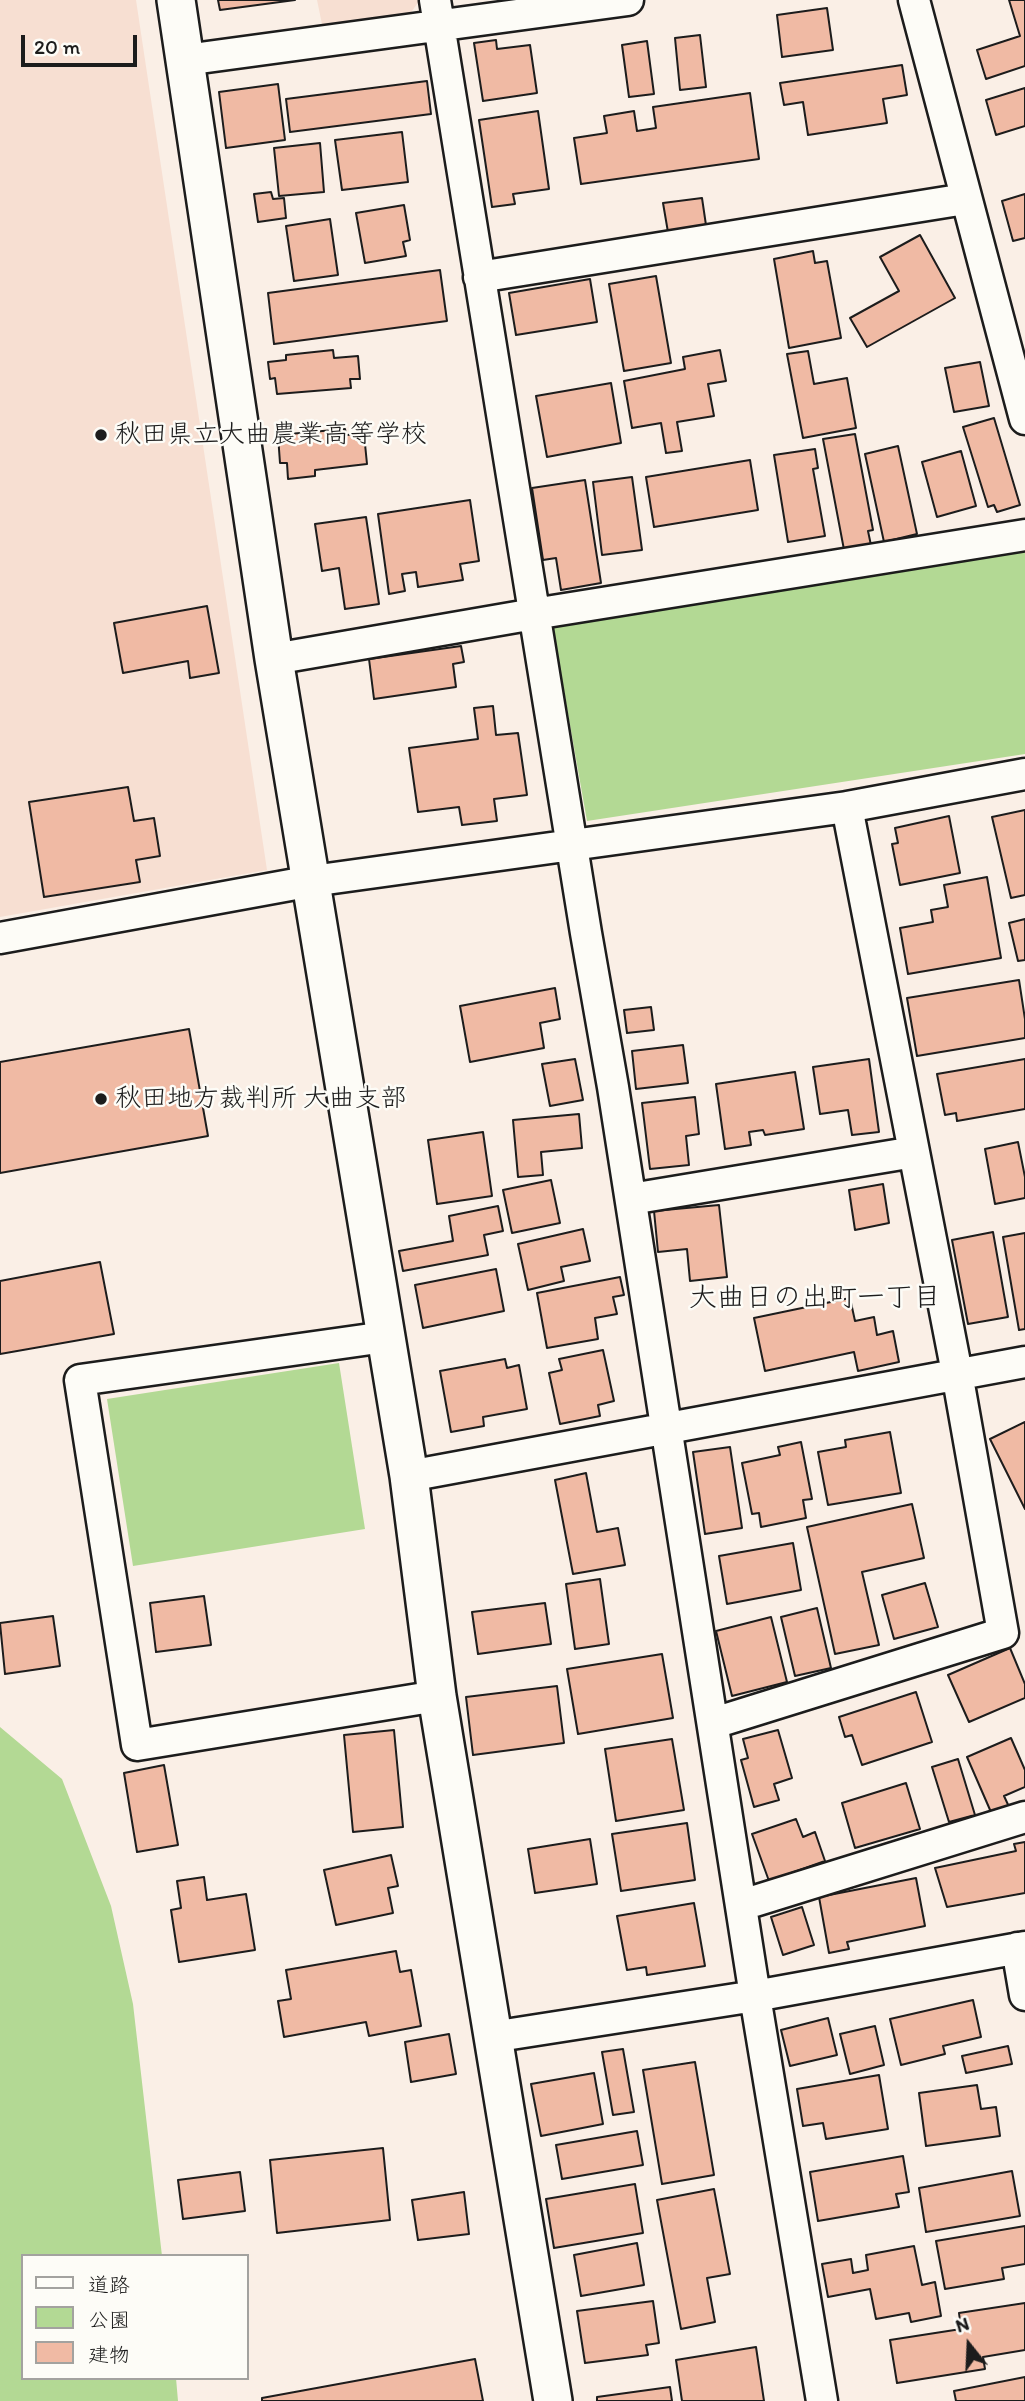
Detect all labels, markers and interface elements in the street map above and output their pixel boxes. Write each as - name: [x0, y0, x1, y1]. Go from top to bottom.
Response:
- scale bar: [24, 21, 140, 65]
- text: 20 m: [34, 34, 80, 59]
- place label: 秋田県立大曲農業高等学校: [115, 419, 427, 451]
- marker: 秋田県立大曲農業高等学校: [93, 427, 109, 443]
- place label: 秋田地方裁判所 大曲支部: [115, 1083, 407, 1115]
- marker: 秋田地方裁判所 大曲支部: [93, 1091, 109, 1107]
- district label: 大曲日の出町一丁目: [689, 1282, 941, 1316]
- legend: [21, 2254, 248, 2380]
- text: 道路: [88, 2272, 130, 2297]
- text: 公園: [88, 2307, 130, 2332]
- north arrow: [934, 2310, 1004, 2380]
- text: N: [953, 2312, 972, 2337]
- text: 建物: [88, 2342, 130, 2367]

